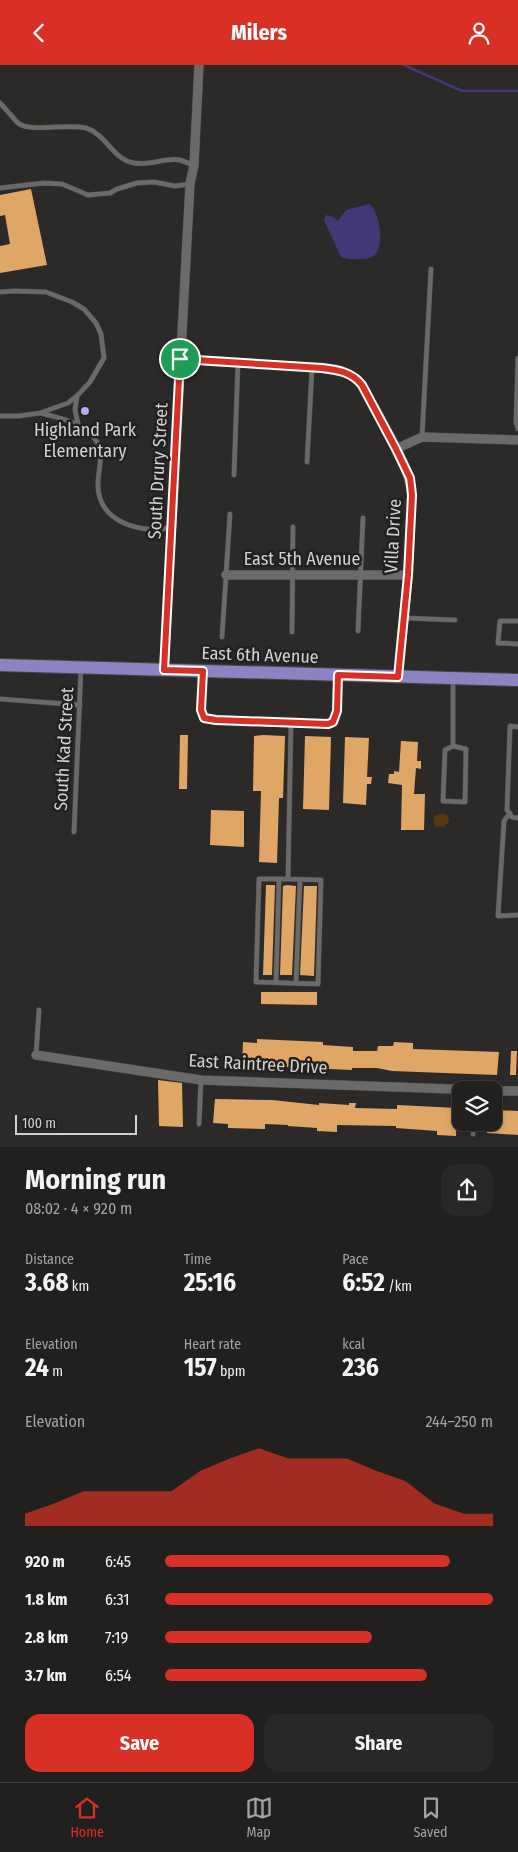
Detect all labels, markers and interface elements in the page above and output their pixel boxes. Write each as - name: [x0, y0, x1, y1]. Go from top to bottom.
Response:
- icon: back: [25, 19, 53, 47]
- text: Milers: [231, 19, 287, 46]
- icon: person: [465, 19, 493, 47]
- pin: [159, 338, 201, 380]
- icon: arrive: [166, 345, 194, 373]
- street label: South Drury Street: [143, 402, 173, 540]
- marker: Highland Park Elementary: [79, 405, 91, 417]
- place label: Highland Park Elementary: [34, 419, 137, 462]
- street label: Villa Drive: [380, 498, 406, 574]
- street label: East 5th Avenue: [244, 548, 360, 570]
- street label: East 6th Avenue: [201, 642, 319, 668]
- street label: South Kad Street: [50, 687, 78, 811]
- street label: East Raintree Drive: [188, 1049, 328, 1079]
- map controls: [452, 1081, 502, 1131]
- button: layers: [452, 1081, 502, 1131]
- scale bar: [15, 1112, 138, 1135]
- text: 100 m: [22, 1115, 56, 1132]
- text: Morning run: [25, 1163, 166, 1196]
- button: share: [441, 1164, 493, 1216]
- text: 08:02 · 4 × 920 m: [25, 1199, 132, 1218]
- text: Distance: [25, 1251, 74, 1268]
- text: Time: [184, 1251, 211, 1268]
- text: Pace: [342, 1251, 368, 1268]
- text: 3.68: [25, 1268, 69, 1298]
- text: 25:16: [184, 1268, 236, 1298]
- text: 6:52: [342, 1268, 385, 1298]
- text: km: [69, 1278, 89, 1295]
- text: /km: [385, 1278, 412, 1295]
- text: Elevation: [25, 1336, 78, 1353]
- text: Heart rate: [184, 1336, 241, 1353]
- text: kcal: [342, 1336, 365, 1353]
- text: 24: [25, 1353, 49, 1383]
- text: 157: [184, 1353, 217, 1383]
- text: 236: [342, 1353, 379, 1383]
- text: m: [49, 1363, 63, 1380]
- text: bpm: [217, 1363, 246, 1380]
- text: Elevation: [25, 1412, 85, 1431]
- text: 244–250 m: [425, 1412, 493, 1431]
- text: 920 m: [25, 1552, 65, 1571]
- text: 6:45: [105, 1552, 131, 1571]
- text: 1.8 km: [25, 1590, 68, 1609]
- text: 6:31: [105, 1590, 130, 1609]
- text: 2.8 km: [25, 1628, 68, 1647]
- text: 7:19: [105, 1628, 128, 1647]
- text: 3.7 km: [25, 1666, 67, 1685]
- text: 6:54: [105, 1666, 131, 1685]
- button: Save: [25, 1714, 254, 1772]
- button: Share: [264, 1714, 493, 1772]
- tab: Home: [70, 1794, 104, 1841]
- tab: Map: [245, 1794, 273, 1841]
- tab: Saved: [413, 1794, 448, 1841]

